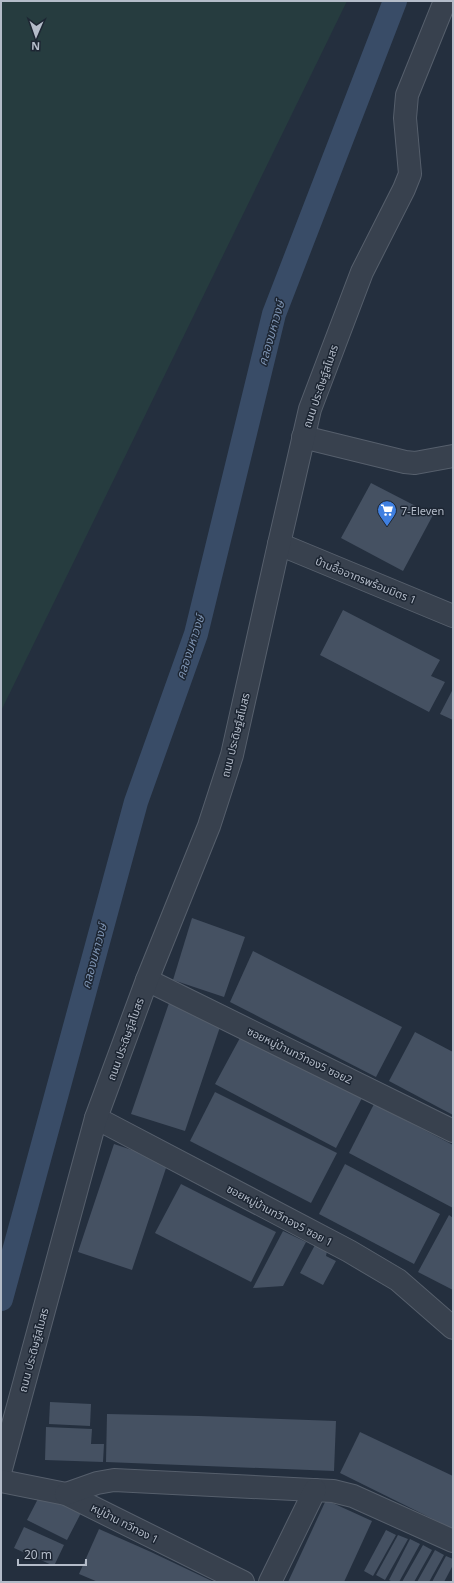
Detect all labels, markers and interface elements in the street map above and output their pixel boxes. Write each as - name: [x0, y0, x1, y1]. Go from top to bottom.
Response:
- north arrow: [16, 16, 56, 56]
- text: N: [31, 39, 40, 54]
- water label: คลองมหาวงษ์: [254, 297, 289, 367]
- street label: ถนน ประดิษฐ์สโมสร: [299, 343, 341, 429]
- supermarket icon: 7-Eleven: [376, 499, 398, 527]
- place label: 7-Eleven: [401, 503, 444, 518]
- street label: บ้านอื้ออาทรพร้อมมิตร 1: [313, 553, 419, 607]
- water label: คลองมหาวงษ์: [172, 611, 209, 681]
- street label: ถนน ประดิษฐ์สโมสร: [217, 691, 253, 779]
- water label: คลองมหาวงษ์: [77, 920, 111, 990]
- street label: ถนน ประดิษฐ์สโมสร: [103, 996, 147, 1082]
- street label: ซอยหมู่บ้านทวีทอง5 ซอย2: [245, 1023, 355, 1087]
- street label: ซอยหมู่บ้านทวีทอง5 ซอย 1: [224, 1181, 336, 1249]
- street label: ถนน ประดิษฐ์สโมสร: [15, 1306, 51, 1394]
- street label: หมู่บ้าน ทวีทอง 1: [89, 1499, 161, 1547]
- scale bar: [18, 1541, 86, 1567]
- text: 20 m: [24, 1546, 52, 1563]

